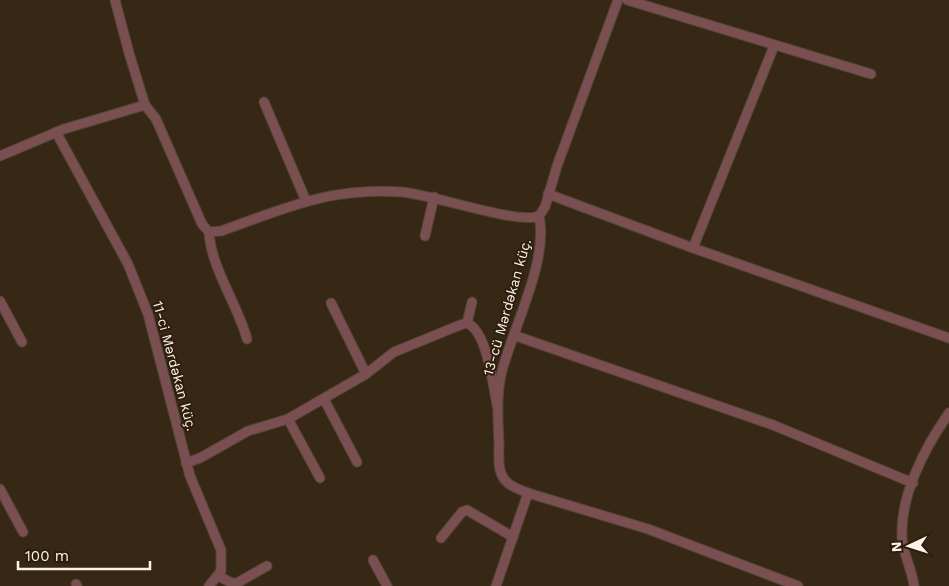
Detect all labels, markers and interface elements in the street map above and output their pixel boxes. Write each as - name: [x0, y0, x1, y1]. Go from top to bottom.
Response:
- street label: 13-cü Mərdəkan küç.: [480, 237, 534, 377]
- street label: 11-ci Mərdəkan küç.: [150, 299, 200, 433]
- north arrow: [884, 521, 934, 571]
- scale bar: [18, 538, 150, 570]
- text: N: [888, 541, 904, 553]
- text: 100 m: [25, 547, 69, 565]

